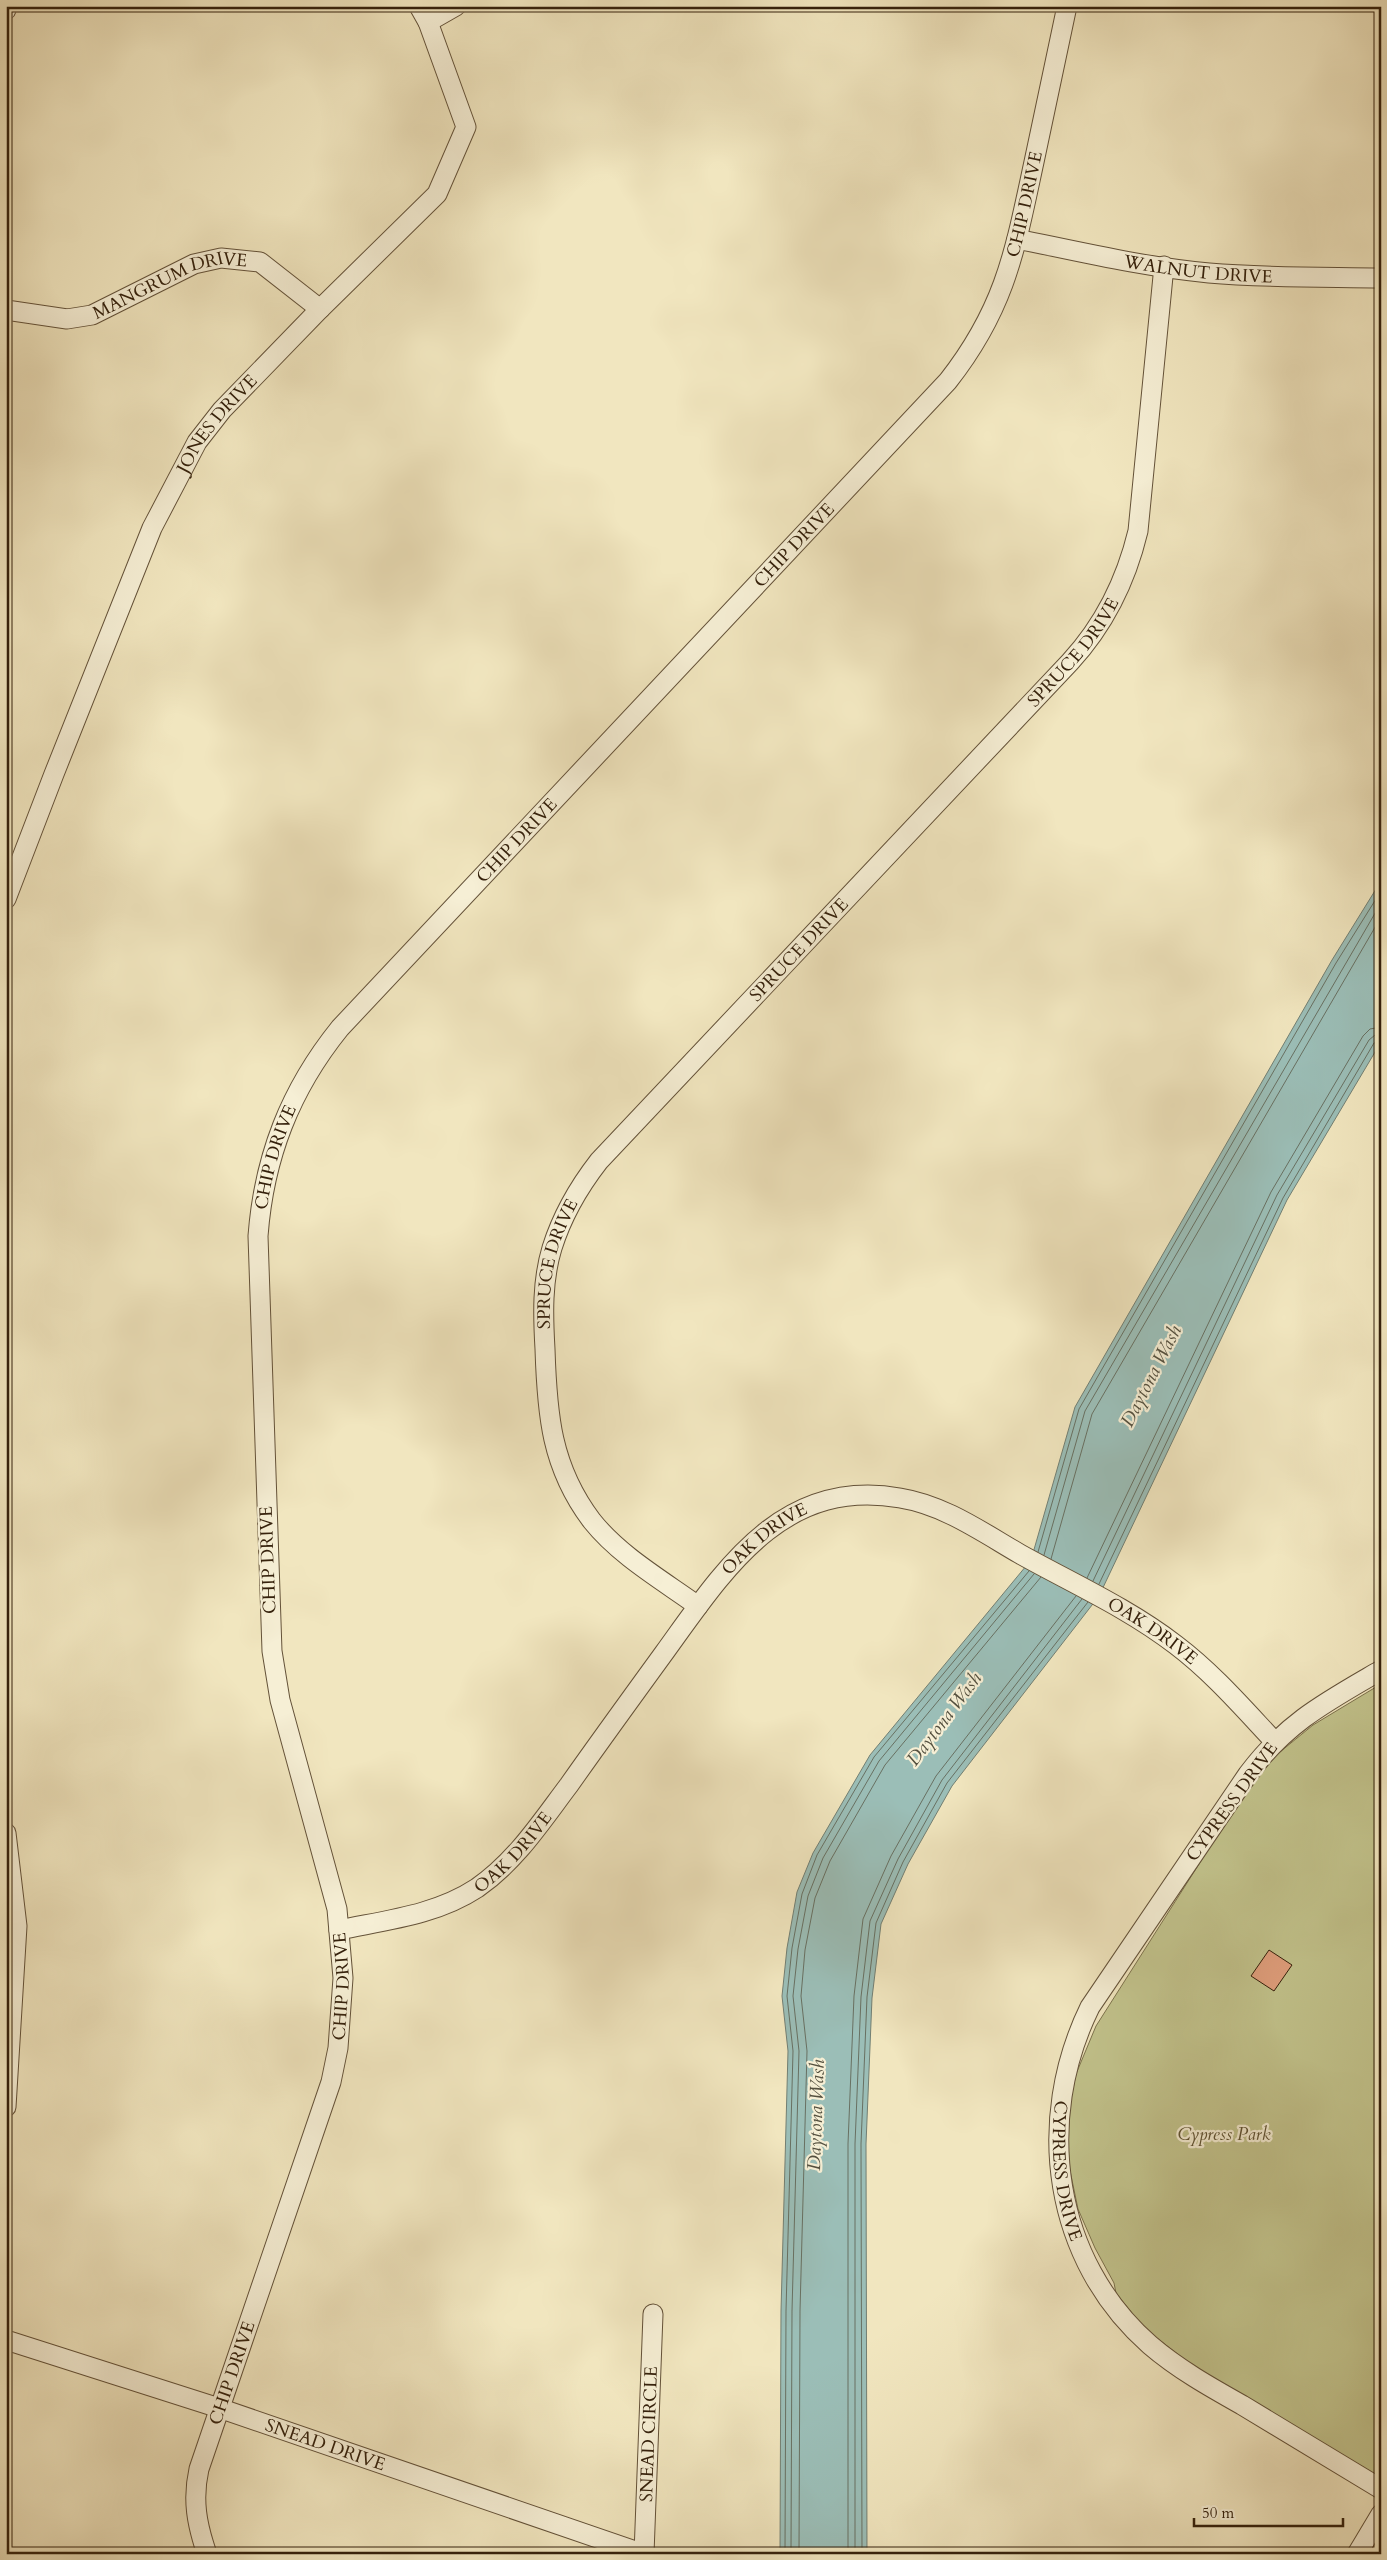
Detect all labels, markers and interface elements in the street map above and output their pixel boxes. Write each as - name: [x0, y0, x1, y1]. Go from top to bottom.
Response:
- street label: CHIP DRIVE: [1000, 149, 1048, 260]
- street label: MANGRUM DRIVE: [88, 245, 248, 325]
- street label: WALNUT DRIVE: [1121, 248, 1273, 289]
- street label: JONES DRIVE: [169, 369, 263, 480]
- street label: CHIP DRIVE: [748, 497, 840, 593]
- street label: SPRUCE DRIVE: [1021, 593, 1125, 712]
- street label: CHIP DRIVE: [470, 792, 563, 888]
- street label: SPRUCE DRIVE: [743, 892, 854, 1007]
- street label: CHIP DRIVE: [248, 1101, 302, 1211]
- street label: SPRUCE DRIVE: [531, 1194, 584, 1330]
- water label: Daytona Wash: [1114, 1321, 1188, 1431]
- street label: OAK DRIVE: [716, 1496, 811, 1580]
- street label: CHIP DRIVE: [254, 1506, 282, 1614]
- street label: OAK DRIVE: [1103, 1591, 1203, 1670]
- water label: Daytona Wash: [900, 1667, 988, 1771]
- street label: CYPRESS DRIVE: [1180, 1737, 1284, 1867]
- street label: OAK DRIVE: [469, 1806, 558, 1899]
- street label: CHIP DRIVE: [326, 1931, 356, 2041]
- water label: Daytona Wash: [801, 2059, 831, 2171]
- street label: CYPRESS DRIVE: [1046, 2099, 1089, 2244]
- park label: Cypress Park: [1177, 2122, 1271, 2147]
- street label: CHIP DRIVE: [202, 2318, 261, 2428]
- street label: SNEAD CIRCLE: [633, 2366, 664, 2502]
- street label: SNEAD DRIVE: [262, 2412, 389, 2477]
- scale bar: [1194, 2495, 1343, 2527]
- text: 50 m: [1202, 2503, 1234, 2523]

